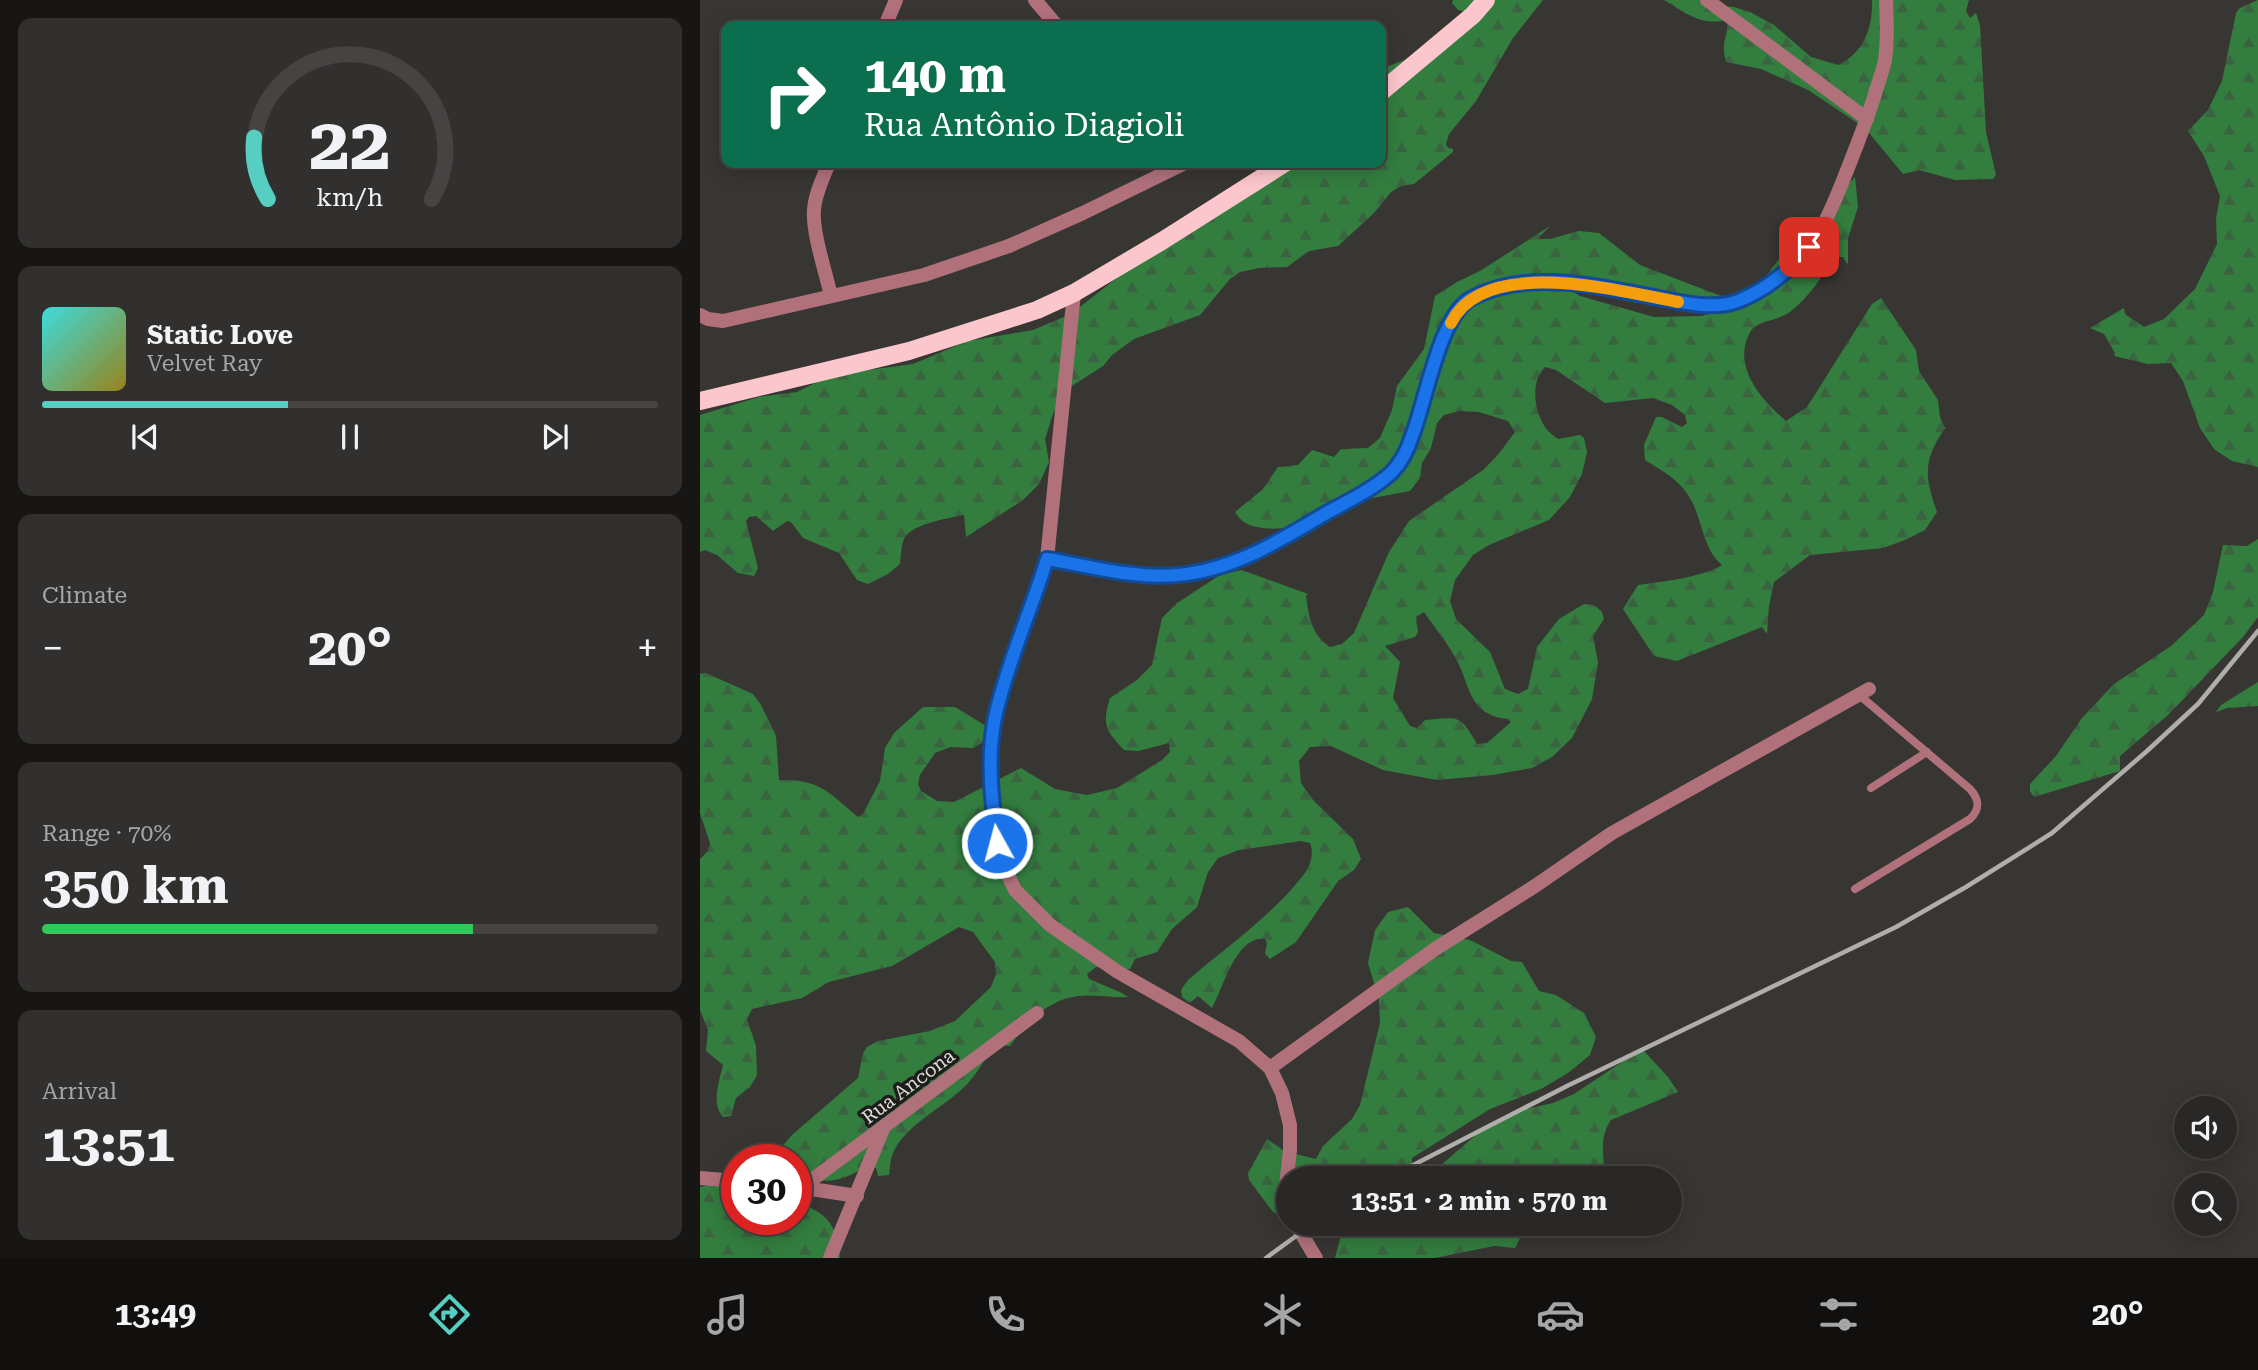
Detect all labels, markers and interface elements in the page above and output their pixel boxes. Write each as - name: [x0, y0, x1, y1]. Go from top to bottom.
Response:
- text: 140 m: [864, 47, 1006, 104]
- icon: right: [749, 49, 840, 140]
- text: 22: [309, 102, 391, 187]
- text: Rua Antônio Diagioli: [864, 106, 1184, 144]
- text: km/h: [317, 183, 383, 212]
- pin: [1779, 217, 1839, 277]
- icon: arrive: [1790, 228, 1828, 266]
- text: Static Love: [147, 320, 293, 350]
- text: Velvet Ray: [147, 350, 262, 377]
- icon: previous: [126, 418, 164, 456]
- icon: pause: [331, 418, 369, 456]
- icon: next: [536, 418, 574, 456]
- text: Climate: [42, 582, 127, 609]
- text: 20°: [308, 617, 392, 678]
- text: −: [42, 626, 63, 670]
- text: +: [637, 626, 658, 670]
- position arrow: [960, 806, 1034, 880]
- text: Range · 70%: [42, 820, 171, 847]
- text: 350 km: [42, 855, 229, 916]
- street label: Rua Ancona: [857, 1044, 960, 1129]
- text: Arrival: [42, 1078, 117, 1105]
- map controls: [2174, 1096, 2237, 1236]
- button: sound: [2174, 1096, 2237, 1159]
- text: 13:51: [42, 1113, 175, 1174]
- speed limit sign: 30: [721, 1144, 812, 1235]
- button: search: [2174, 1173, 2237, 1236]
- text: 13:51 · 2 min · 570 m: [1351, 1186, 1607, 1216]
- icon: directions: [425, 1290, 474, 1339]
- icon: music: [703, 1290, 752, 1339]
- icon: phone: [981, 1290, 1030, 1339]
- icon: climate: [1258, 1290, 1307, 1339]
- icon: car: [1536, 1290, 1585, 1339]
- icon: filters: [1814, 1290, 1863, 1339]
- text: 13:49: [114, 1295, 196, 1333]
- text: 20°: [2092, 1295, 2144, 1333]

